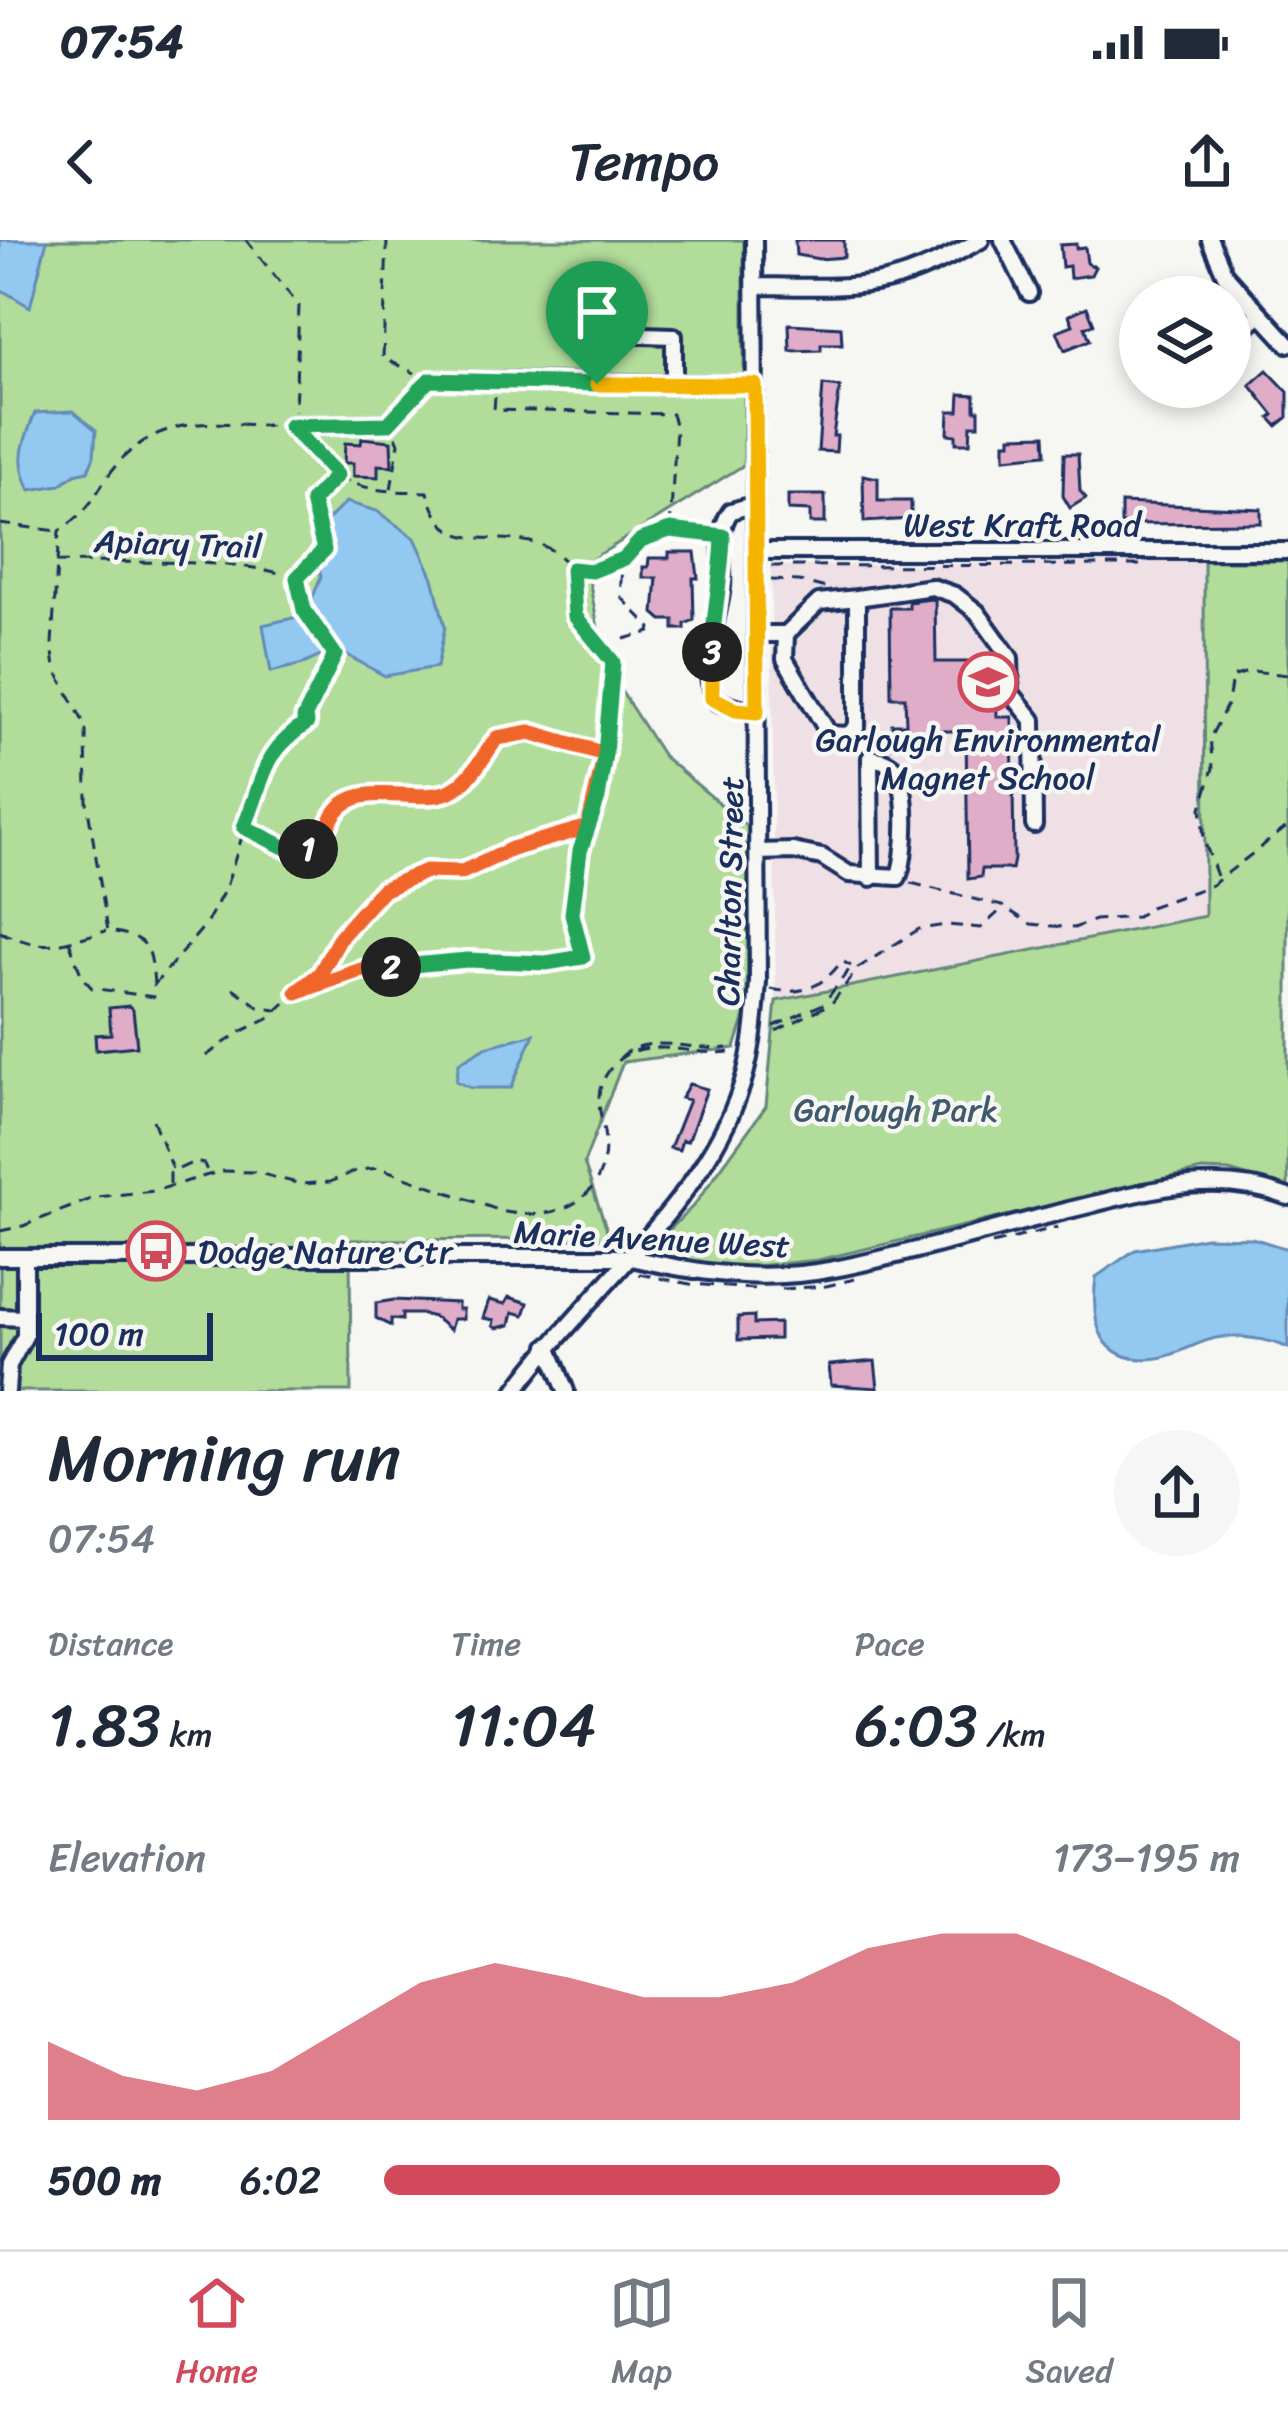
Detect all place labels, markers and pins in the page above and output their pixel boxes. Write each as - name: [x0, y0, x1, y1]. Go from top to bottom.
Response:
- pin: [546, 261, 648, 384]
- pin: 3: [682, 622, 742, 682]
- school or university icon: Garlough Environmental Magnet School: [957, 651, 1019, 713]
- place label: Garlough Environmental Magnet School: [815, 711, 1161, 807]
- pin: 1: [278, 819, 338, 879]
- pin: 2: [361, 937, 421, 997]
- bus stop icon: Dodge Nature Ctr: [125, 1220, 187, 1282]
- place label: Dodge Nature Ctr: [198, 1223, 454, 1281]

